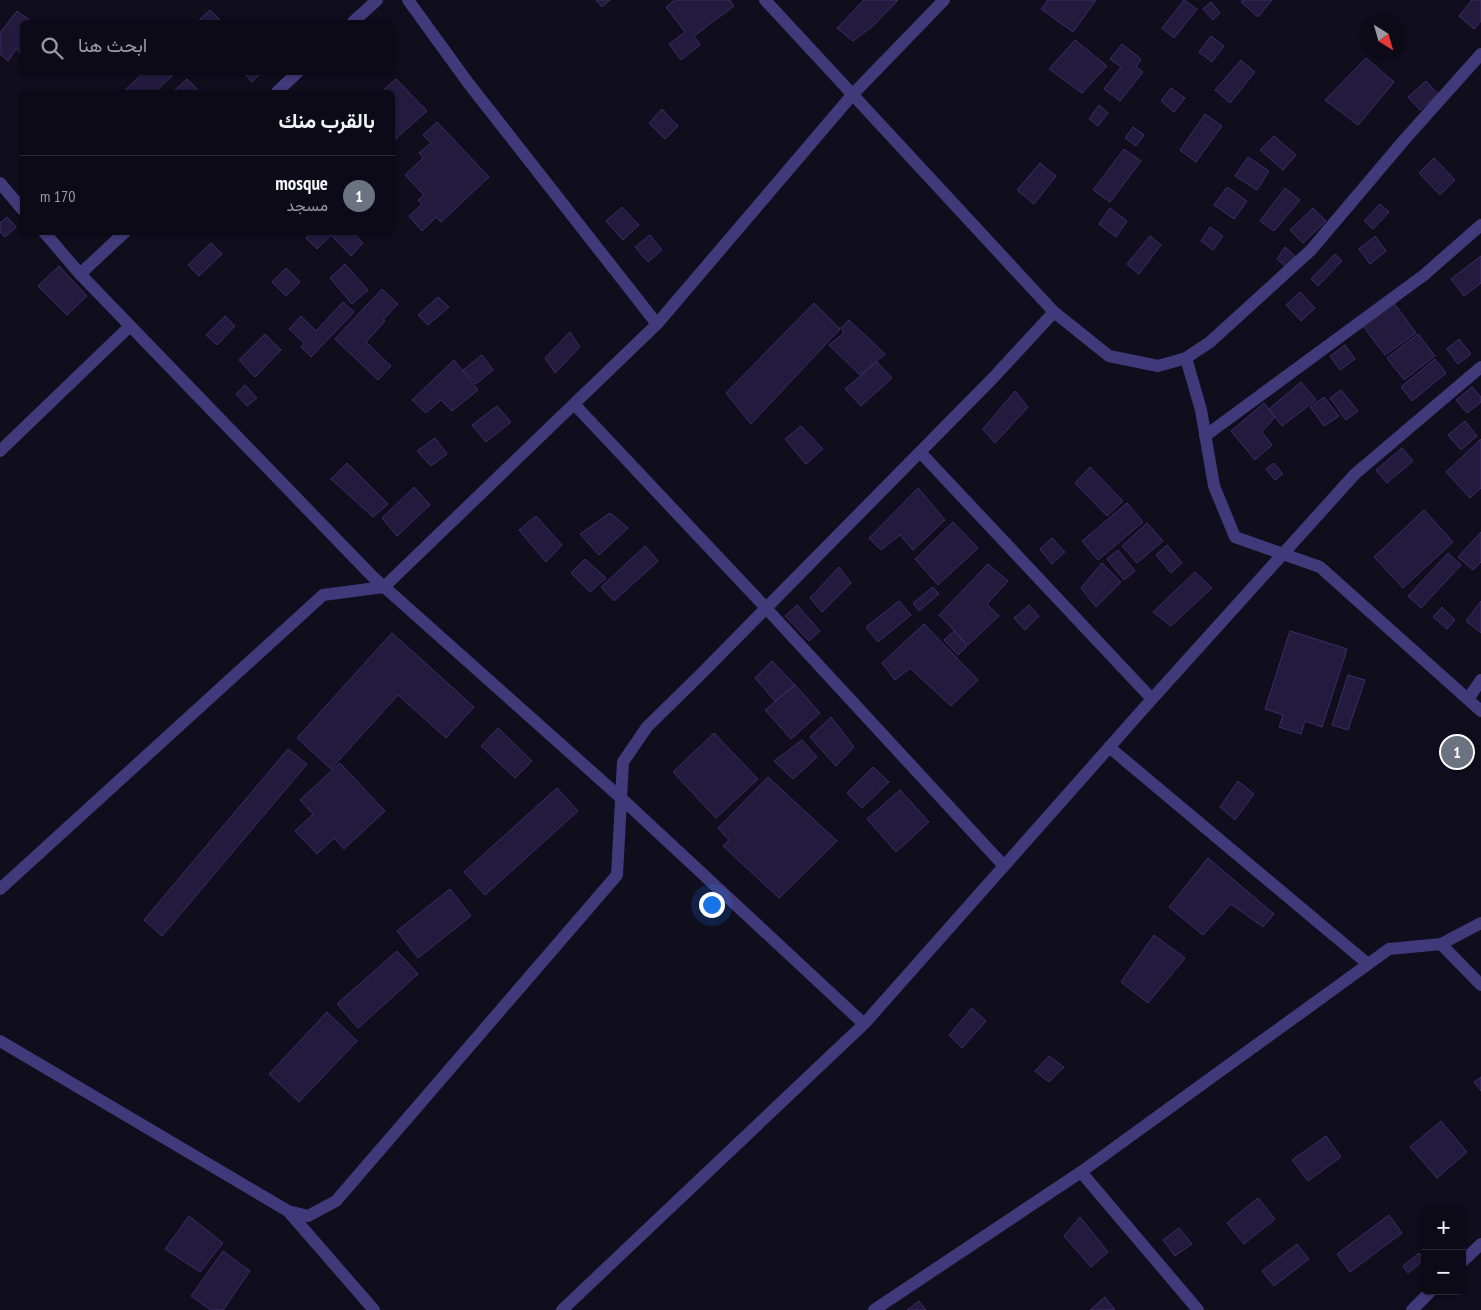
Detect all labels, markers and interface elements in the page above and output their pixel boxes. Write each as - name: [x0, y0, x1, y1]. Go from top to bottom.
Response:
- north arrow: [1361, 15, 1406, 60]
- search box: [20, 20, 395, 75]
- text: ابحث هنا: [78, 33, 147, 57]
- icon: search: [38, 34, 66, 62]
- text: بالقرب منك: [278, 107, 375, 134]
- text: mosque: [275, 171, 328, 195]
- text: 170 m: [40, 186, 75, 206]
- text: 1: [355, 186, 363, 206]
- text: مسجد: [287, 195, 328, 215]
- pin: 1: [1441, 733, 1473, 771]
- your location: [699, 892, 725, 918]
- map controls: [1421, 1205, 1466, 1295]
- button: +: [1421, 1205, 1466, 1250]
- button: −: [1421, 1250, 1466, 1295]

